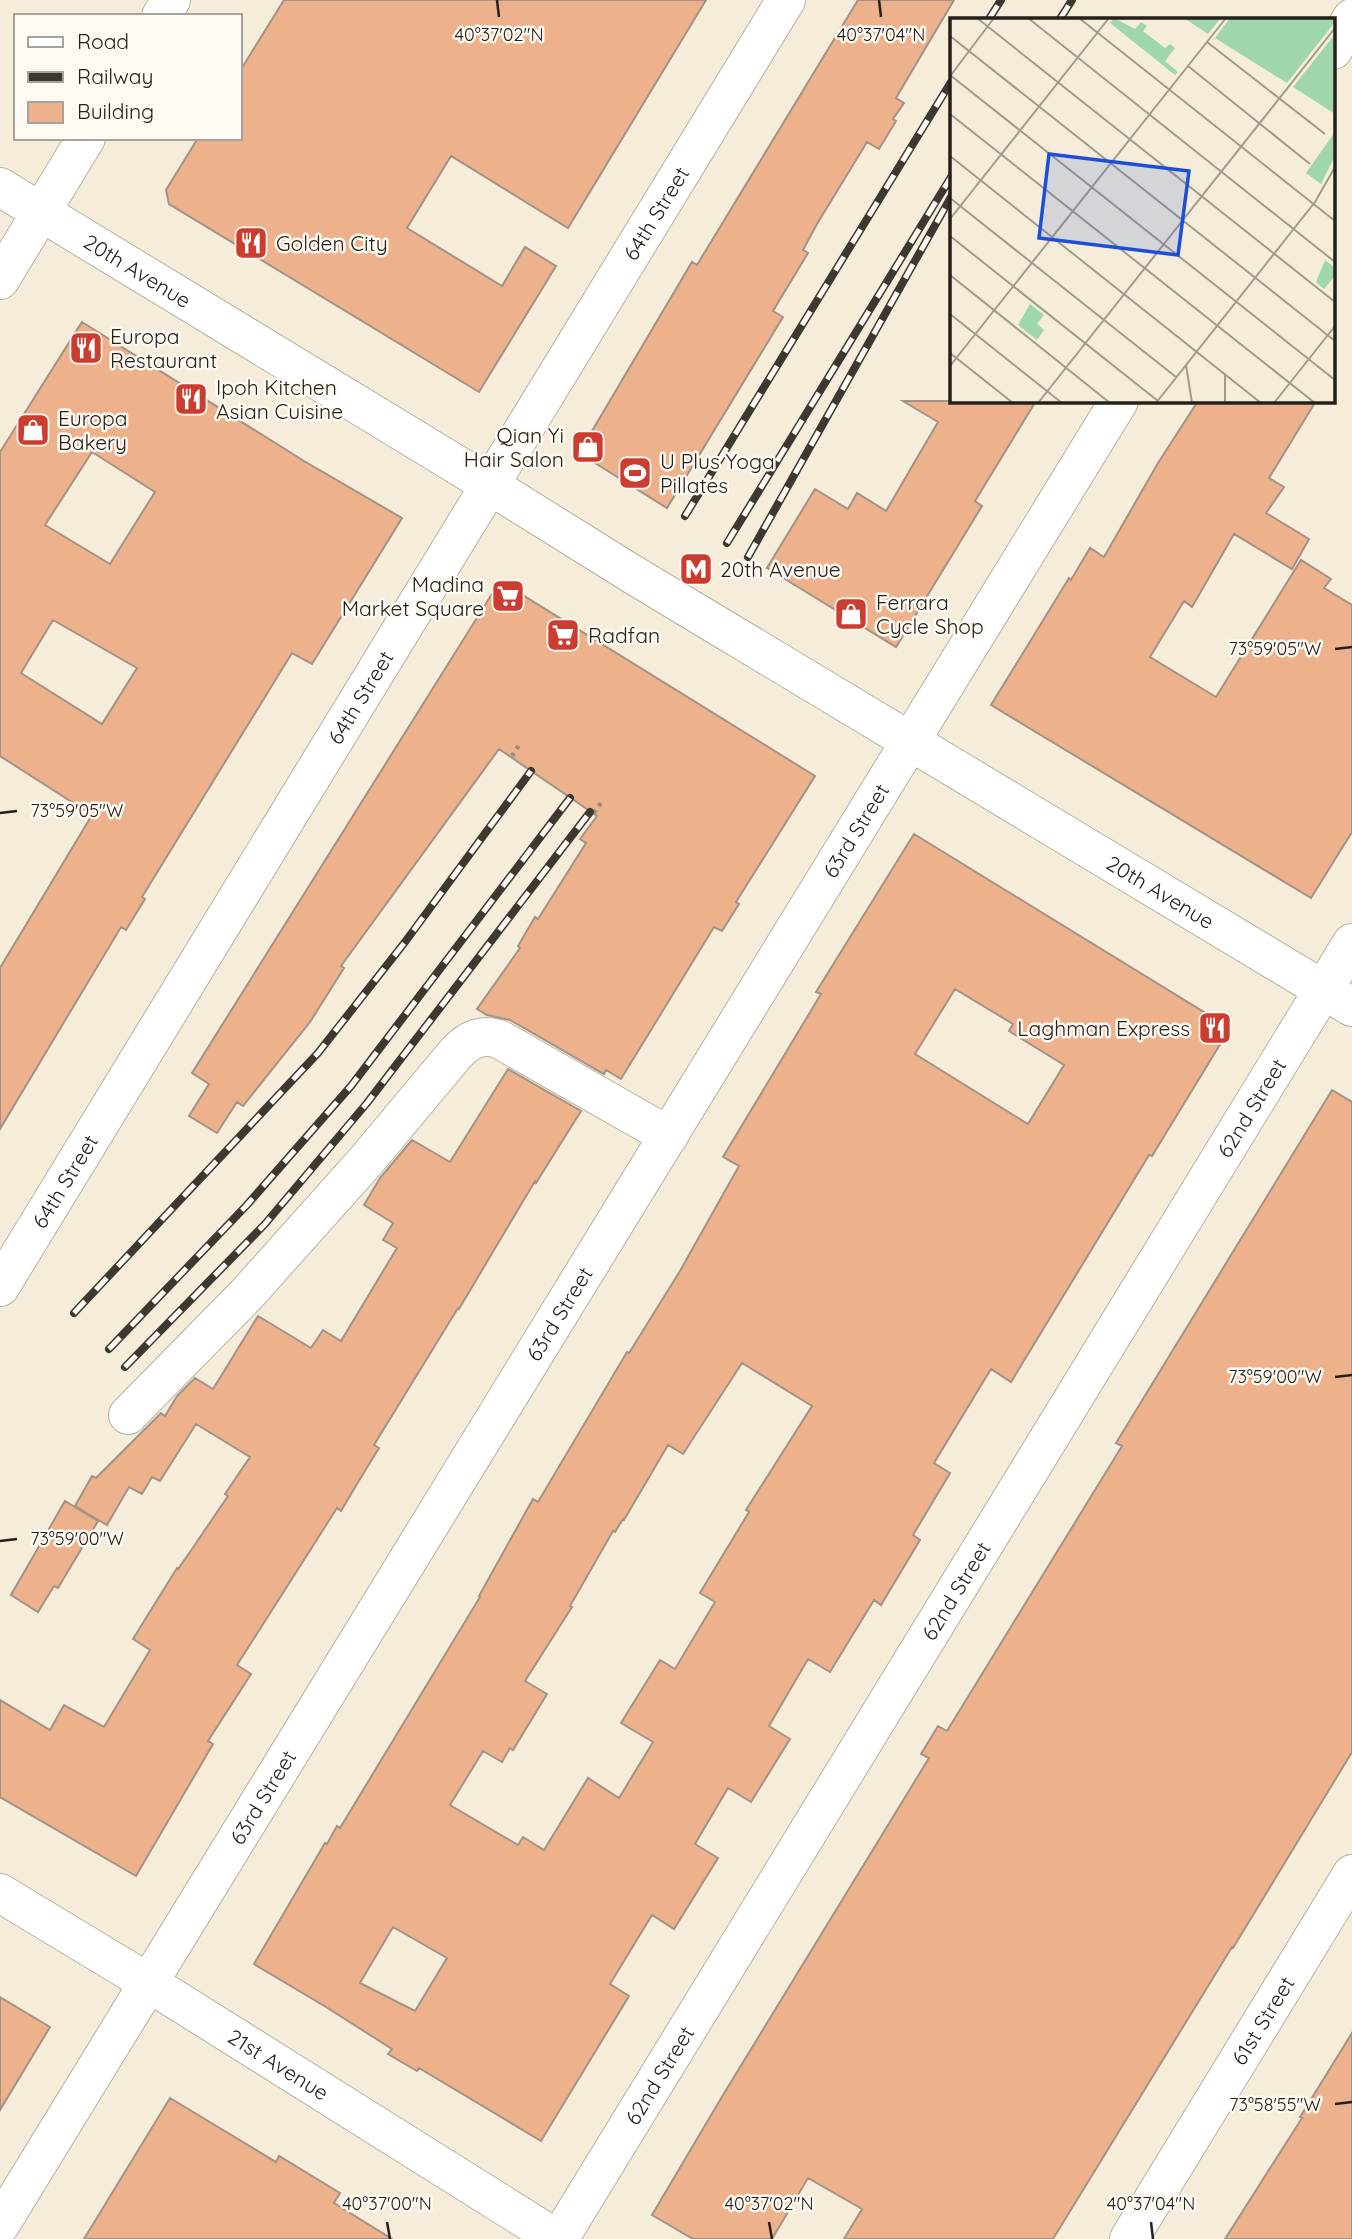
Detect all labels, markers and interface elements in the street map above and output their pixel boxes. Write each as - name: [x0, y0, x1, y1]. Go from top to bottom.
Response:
- legend: [14, 14, 242, 140]
- inset map: [950, 18, 1334, 402]
- text: 40°37'02"N: [455, 23, 544, 46]
- text: 40°37'04"N: [837, 23, 925, 46]
- text: Road: [77, 28, 129, 54]
- text: Railway: [77, 63, 153, 89]
- text: Building: [77, 98, 154, 124]
- street label: 64th Street: [617, 162, 694, 265]
- restaurant icon: Golden City: [232, 224, 270, 262]
- street label: 20th Avenue: [79, 228, 196, 313]
- place label: Golden City: [276, 230, 388, 256]
- place label: Europa Restaurant: [110, 323, 217, 373]
- restaurant icon: Europa Restaurant: [67, 329, 105, 367]
- place label: Ipoh Kitchen Asian Cuisine: [216, 374, 343, 424]
- restaurant icon: Ipoh Kitchen Asian Cuisine: [172, 380, 210, 418]
- place label: Europa Bakery: [58, 405, 127, 455]
- shop icon: Europa Bakery: [14, 411, 52, 449]
- place label: Qian Yi Hair Salon: [464, 422, 564, 472]
- shop icon: Qian Yi Hair Salon: [569, 428, 607, 466]
- place label: U Plus Yoga Pillates: [660, 448, 775, 498]
- sports icon: U Plus Yoga Pillates: [616, 454, 654, 492]
- metro station icon: 20th Avenue: [677, 550, 715, 588]
- place label: 20th Avenue: [720, 556, 841, 582]
- place label: Madina Market Square: [342, 571, 484, 621]
- supermarket icon: Madina Market Square: [489, 577, 527, 615]
- place label: Ferrara Cycle Shop: [876, 589, 984, 639]
- shop icon: Ferrara Cycle Shop: [832, 595, 870, 633]
- supermarket icon: Radfan: [544, 616, 582, 654]
- place label: Radfan: [588, 622, 660, 648]
- text: 73°59'05"W: [1229, 637, 1321, 660]
- street label: 64th Street: [322, 646, 399, 749]
- street label: 63rd Street: [817, 779, 894, 882]
- text: 73°59'05"W: [31, 799, 123, 822]
- street label: 20th Avenue: [1102, 850, 1219, 934]
- restaurant icon: Laghman Express: [1196, 1009, 1234, 1047]
- place label: Laghman Express: [1017, 1015, 1190, 1041]
- street label: 62nd Street: [1211, 1054, 1291, 1162]
- street label: 64th Street: [26, 1130, 103, 1233]
- street label: 63rd Street: [520, 1262, 598, 1366]
- text: 73°59'00"W: [1228, 1365, 1322, 1388]
- text: 73°59'00"W: [30, 1527, 124, 1550]
- street label: 62nd Street: [916, 1537, 996, 1645]
- street label: 63rd Street: [224, 1745, 301, 1849]
- street label: 61st Street: [1226, 1971, 1299, 2070]
- street label: 62nd Street: [619, 2021, 699, 2129]
- street label: 21st Avenue: [223, 2023, 334, 2106]
- text: 73°58'55"W: [1229, 2093, 1321, 2116]
- text: 40°37'00"N: [342, 2192, 432, 2215]
- text: 40°37'02"N: [725, 2192, 814, 2215]
- text: 40°37'04"N: [1107, 2192, 1195, 2215]

